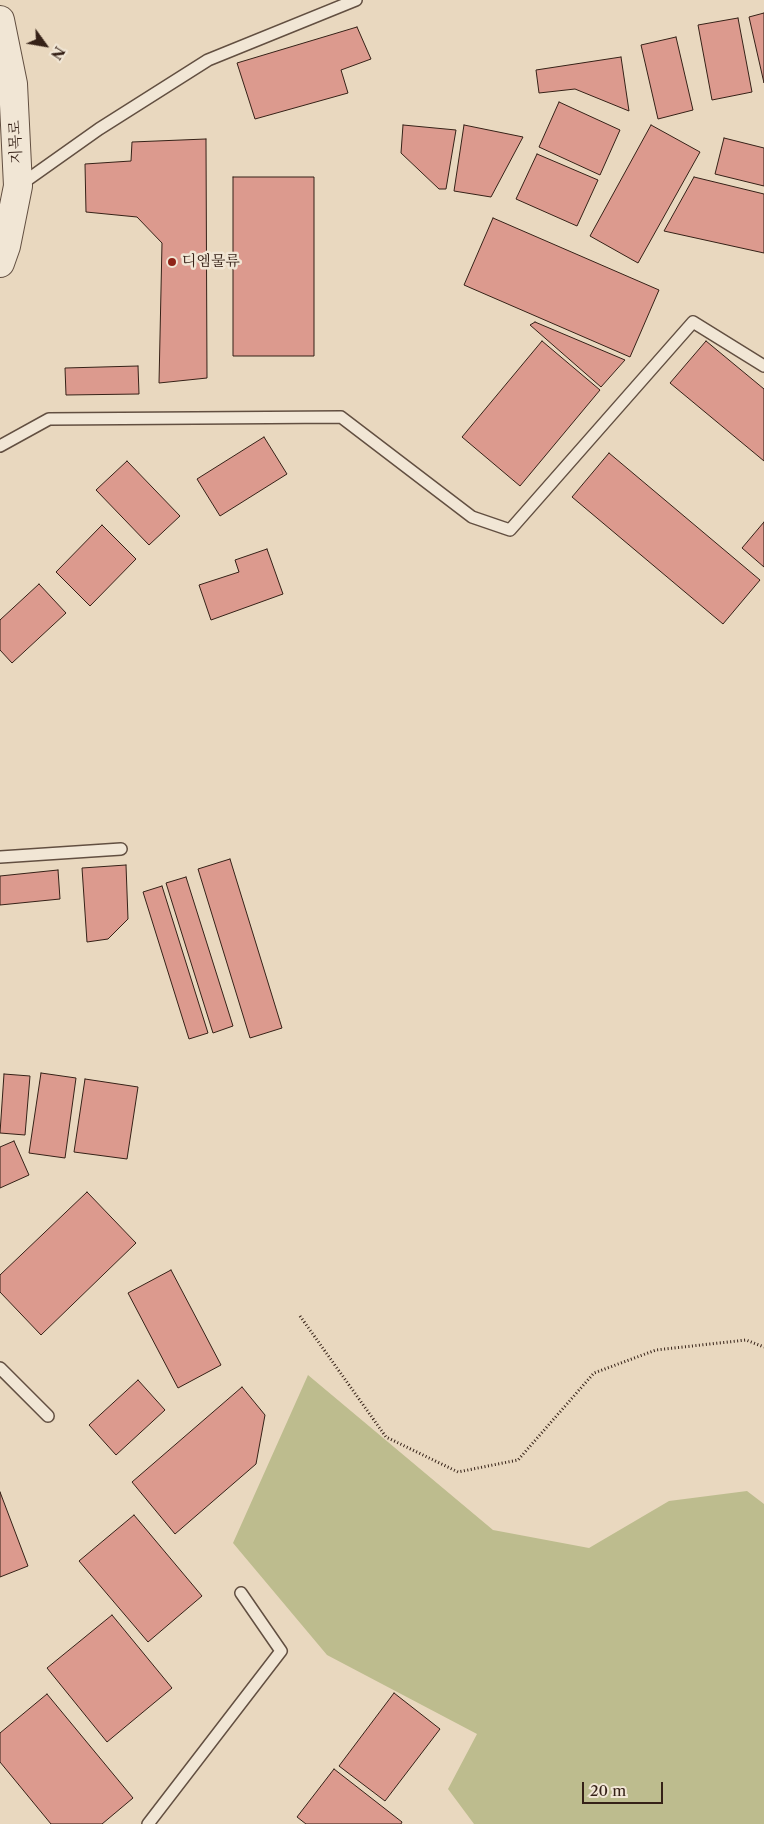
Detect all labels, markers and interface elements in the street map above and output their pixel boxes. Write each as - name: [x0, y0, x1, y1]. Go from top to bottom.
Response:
- north arrow: [20, 20, 70, 70]
- text: N: [47, 43, 69, 63]
- street label: 지목로: [6, 120, 26, 164]
- place label: 디엠물류: [182, 253, 240, 271]
- marker: 디엠물류: [166, 256, 178, 268]
- scale bar: [584, 1772, 665, 1804]
- text: 20 m: [590, 1781, 626, 1800]

